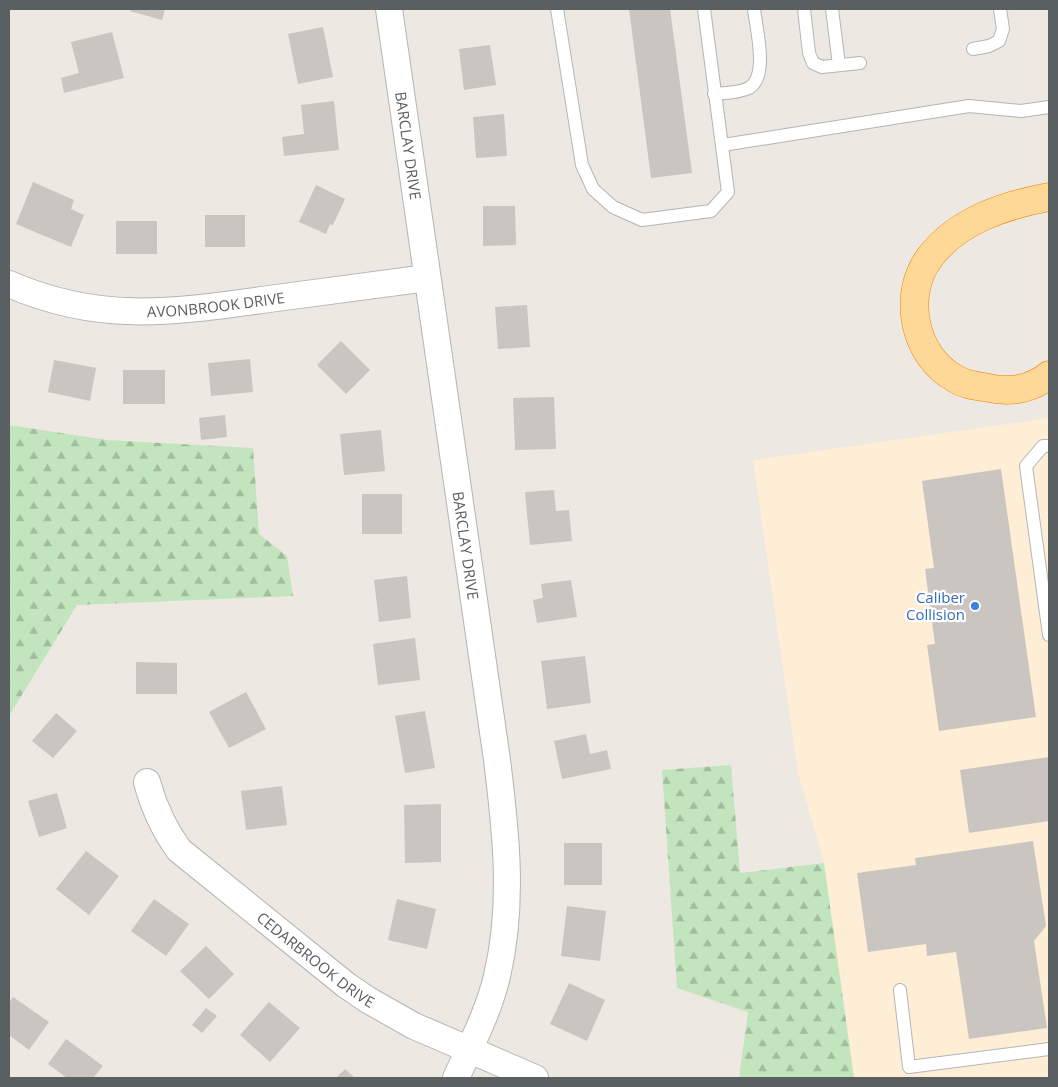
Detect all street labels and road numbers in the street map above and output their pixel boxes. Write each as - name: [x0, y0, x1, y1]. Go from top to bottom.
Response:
- street label: BARCLAY DRIVE: [391, 90, 426, 201]
- street label: AVONBROOK DRIVE: [147, 287, 286, 321]
- street label: BARCLAY DRIVE: [448, 490, 484, 601]
- street label: CEDARBROOK DRIVE: [253, 907, 378, 1012]

